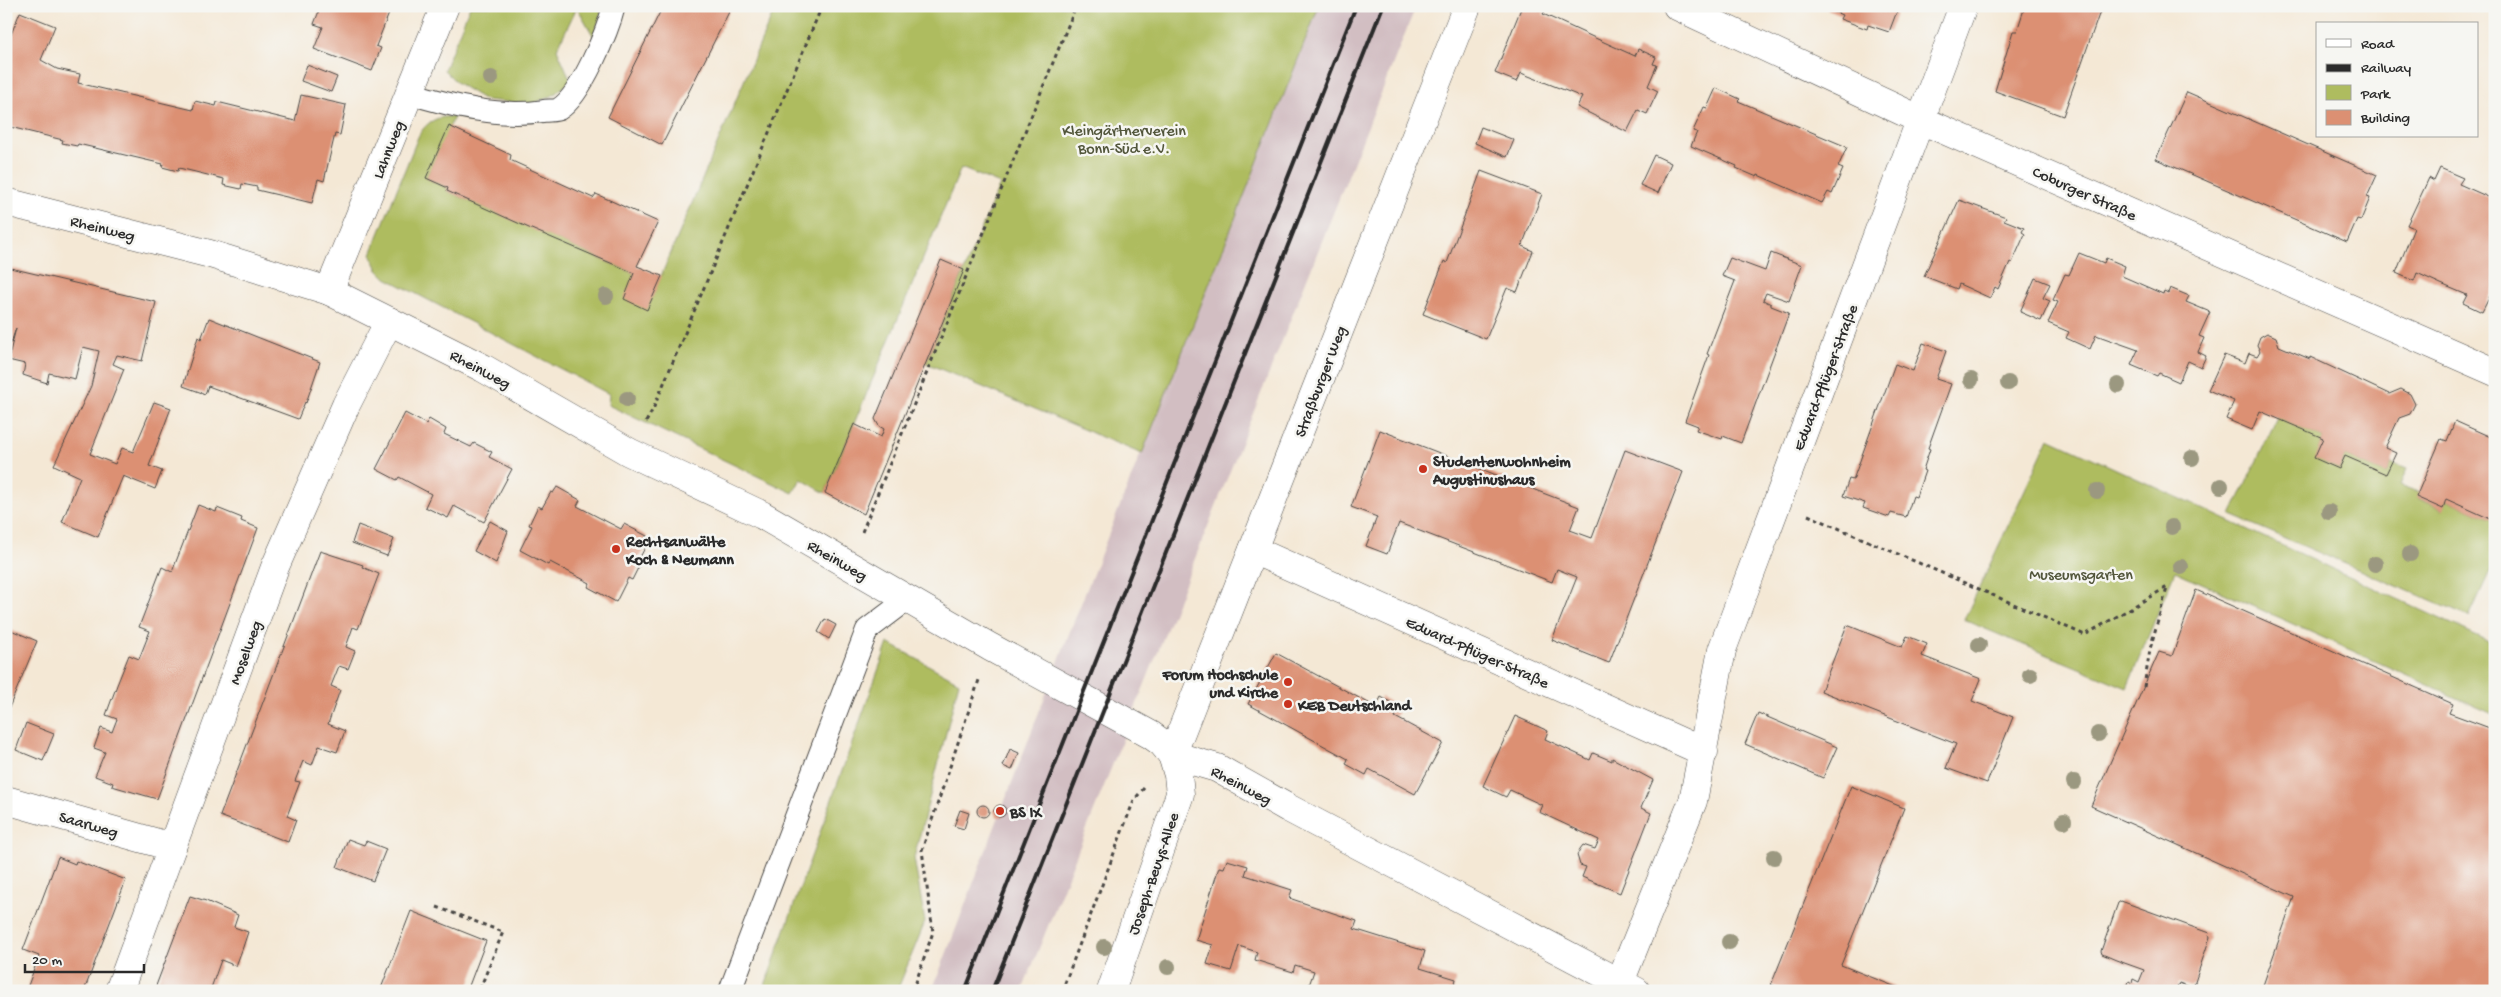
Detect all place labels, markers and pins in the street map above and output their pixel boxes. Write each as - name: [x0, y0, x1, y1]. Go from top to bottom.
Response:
- place label: Studentenwohnheim Augustinushaus: [1432, 454, 1571, 491]
- marker: Studentenwohnheim Augustinushaus: [1417, 463, 1429, 475]
- place label: Rechtsanwälte Koch & Neumann: [625, 534, 734, 571]
- marker: Rechtsanwälte Koch & Neumann: [610, 543, 622, 555]
- place label: Forum Hochschule und Kirche: [1162, 667, 1279, 704]
- marker: Forum Hochschule und Kirche: [1282, 676, 1294, 688]
- marker: KEB Deutschland: [1282, 698, 1294, 710]
- place label: KEB Deutschland: [1297, 698, 1412, 717]
- marker: BS IX: [994, 805, 1006, 817]
- place label: BS IX: [1009, 805, 1043, 824]

